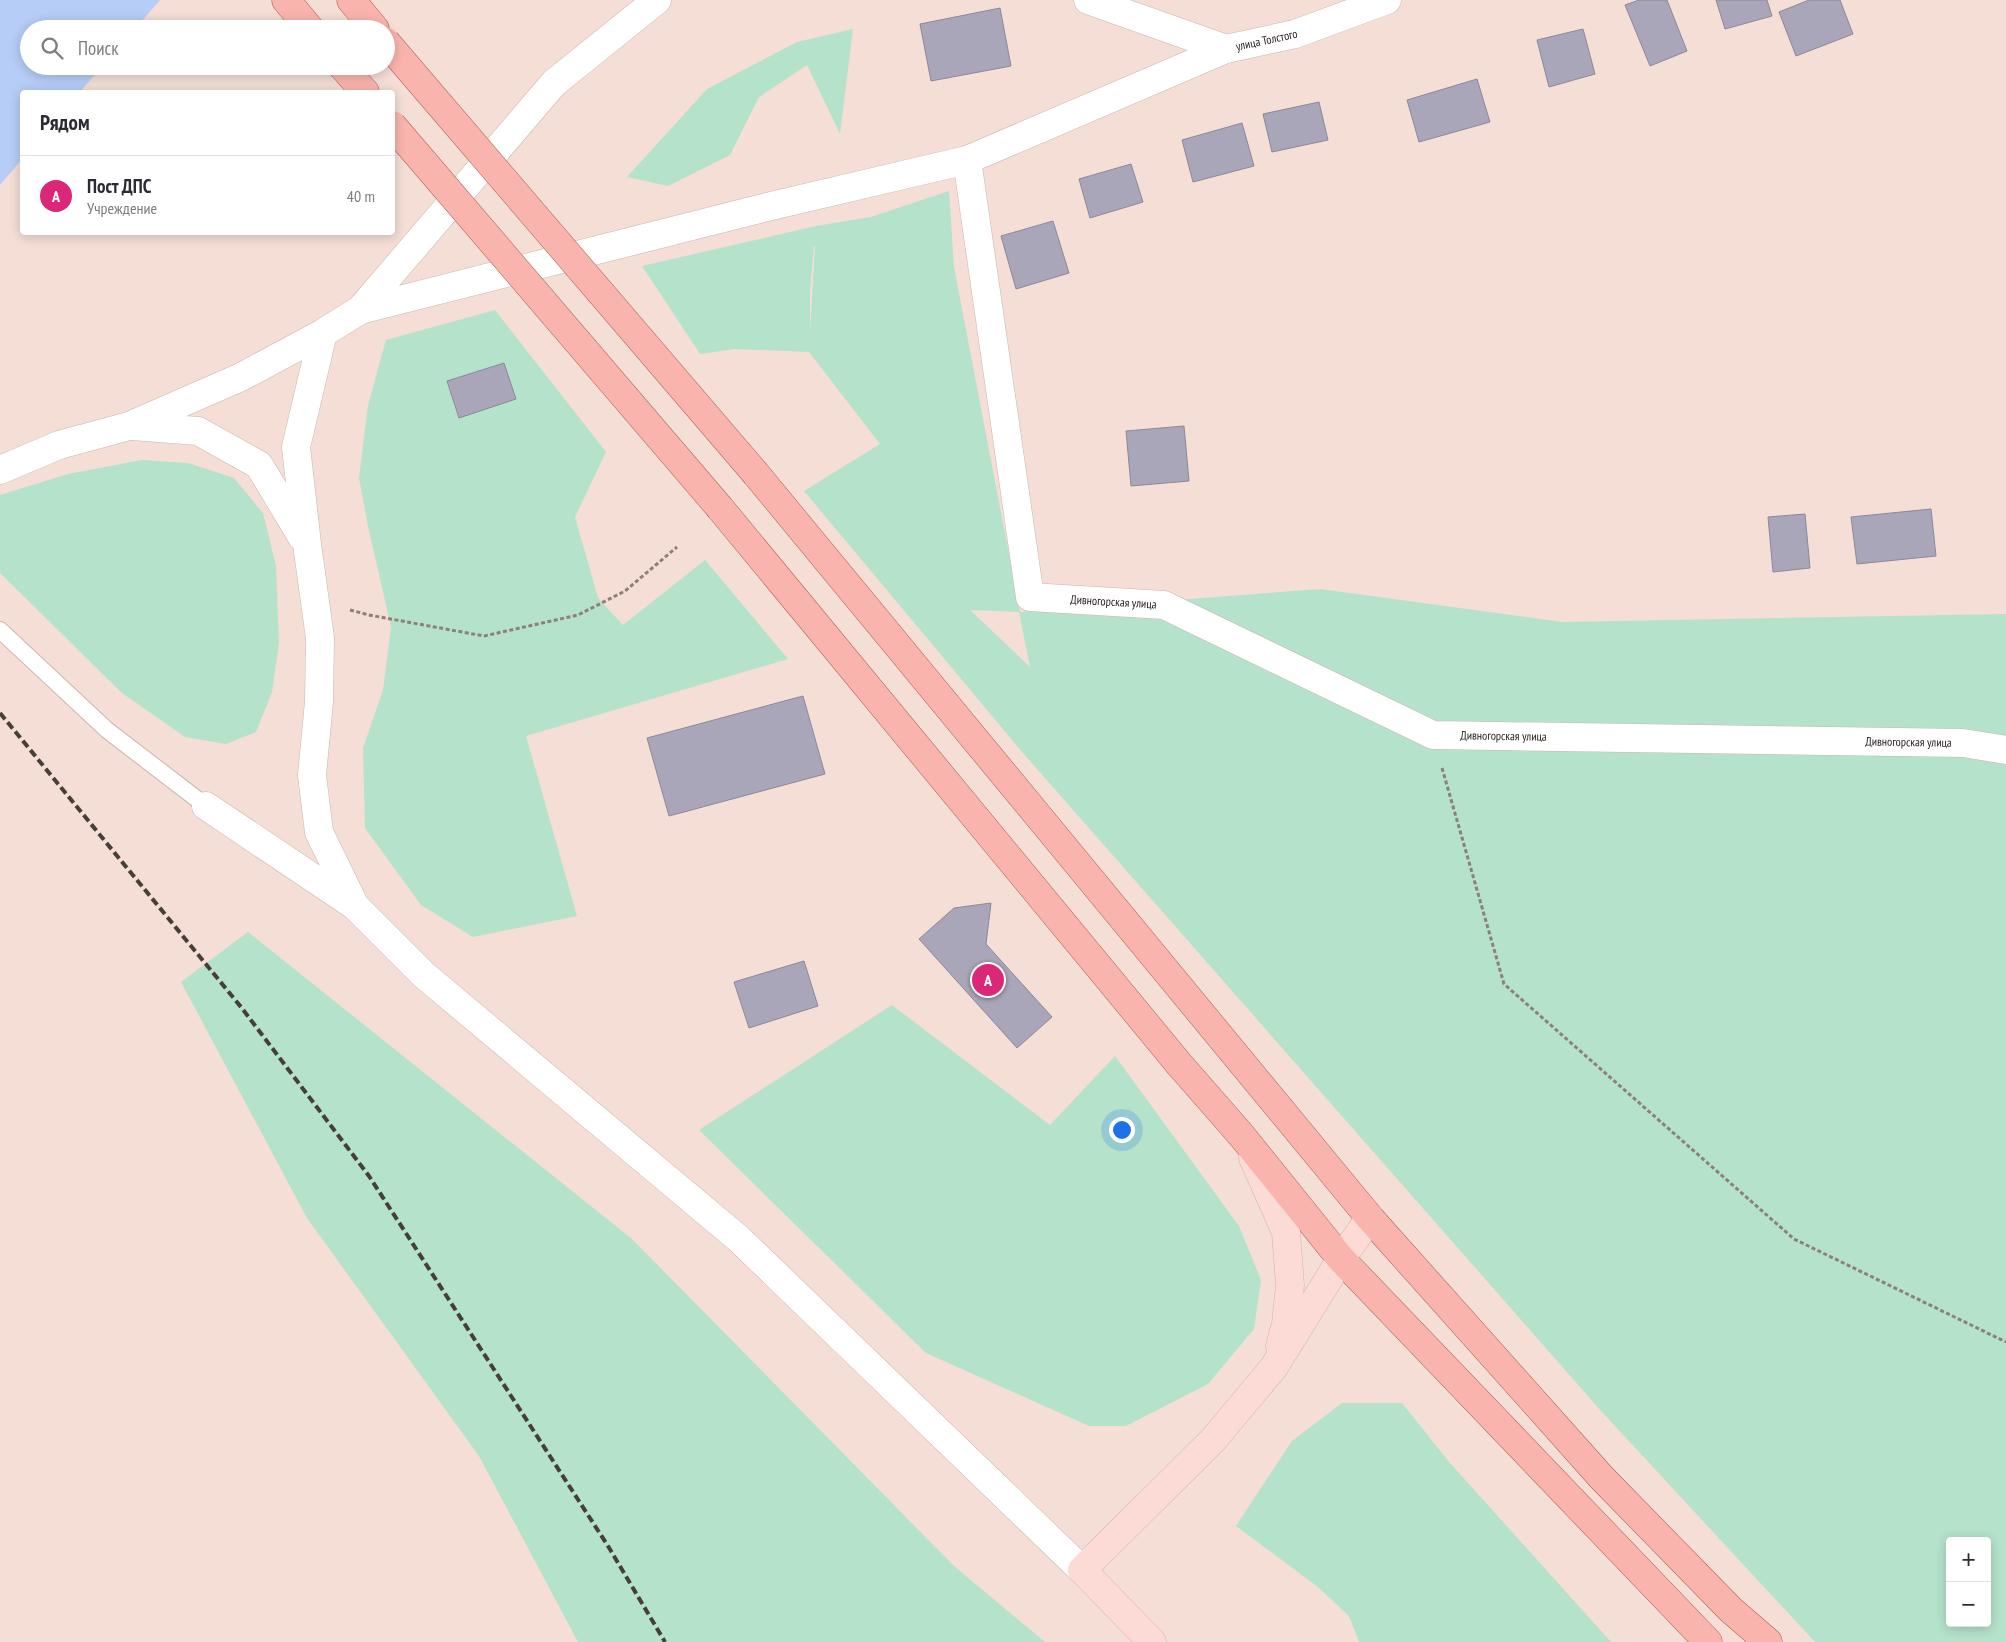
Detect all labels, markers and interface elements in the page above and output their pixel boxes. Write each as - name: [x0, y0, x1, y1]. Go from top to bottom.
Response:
- search box: [20, 20, 395, 75]
- street label: улица Толстого: [1234, 26, 1299, 54]
- icon: search: [38, 34, 66, 62]
- text: Поиск: [78, 36, 119, 60]
- text: Рядом: [40, 109, 90, 136]
- text: Пост ДПС: [87, 174, 151, 198]
- text: A: [52, 186, 60, 206]
- text: 40 m: [347, 186, 375, 206]
- text: Учреждение: [87, 198, 157, 218]
- street label: Дивногорская улица: [1070, 591, 1157, 612]
- street label: Дивногорская улица: [1460, 727, 1547, 744]
- street label: Дивногорская улица: [1865, 734, 1952, 750]
- pin: A: [972, 961, 1004, 999]
- your location: [1109, 1117, 1135, 1143]
- map controls: [1946, 1537, 1991, 1627]
- button: +: [1946, 1537, 1991, 1582]
- button: −: [1946, 1582, 1991, 1627]

